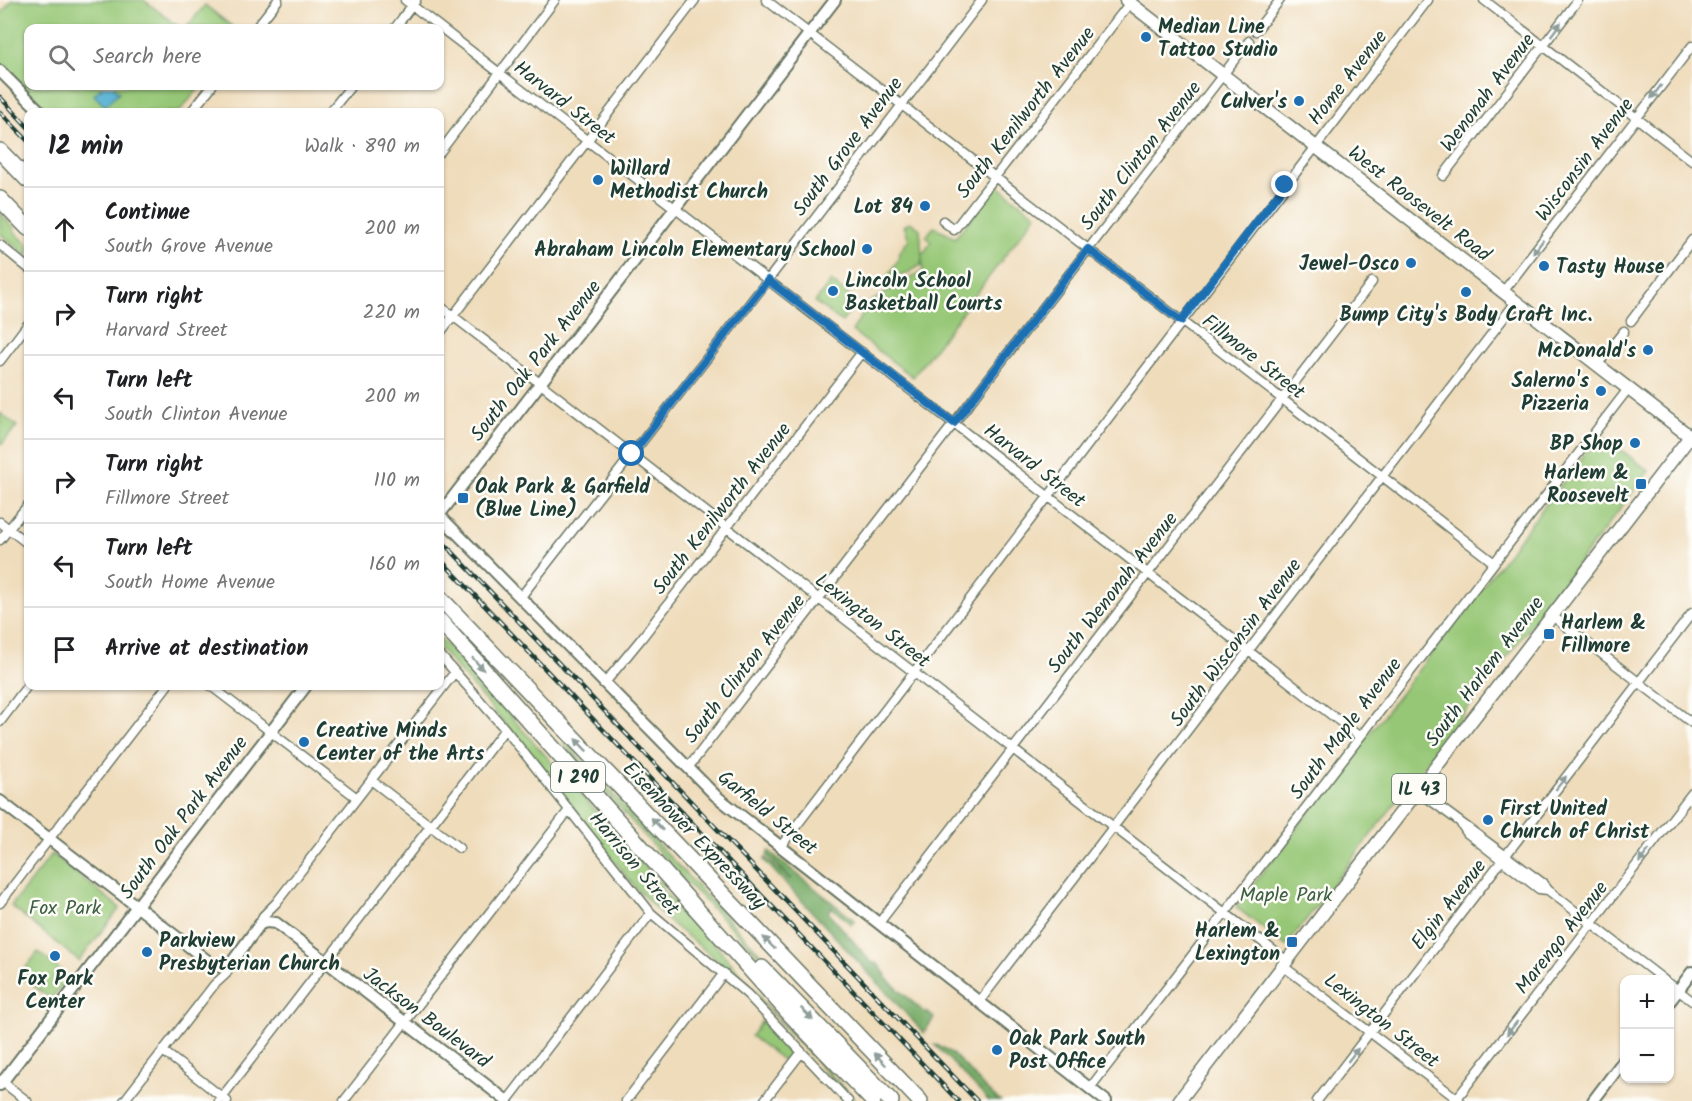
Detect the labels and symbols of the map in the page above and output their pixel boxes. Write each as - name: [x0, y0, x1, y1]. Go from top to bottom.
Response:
- place label: Median Line Tattoo Studio: [1158, 12, 1278, 67]
- street label: South Kenilworth Avenue: [949, 20, 1104, 206]
- one-way arrow: [1549, 22, 1561, 37]
- street label: Home Avenue: [1301, 23, 1396, 133]
- street label: Wenonah Avenue: [1433, 27, 1544, 160]
- marker: Median Line Tattoo Studio: [1139, 30, 1153, 44]
- street label: Harvard Street: [506, 53, 622, 154]
- street label: South Grove Avenue: [785, 70, 912, 224]
- street label: South Clinton Avenue: [1073, 74, 1210, 238]
- one-way arrow: [1650, 84, 1663, 100]
- place label: Culver's: [1220, 87, 1288, 119]
- street label: Wisconsin Avenue: [1528, 91, 1643, 229]
- marker: Culver's: [1292, 94, 1306, 108]
- street label: West Roosevelt Road: [1340, 138, 1498, 272]
- place label: Willard Methodist Church: [610, 154, 768, 209]
- route end: [1271, 171, 1297, 197]
- marker: Willard Methodist Church: [591, 173, 605, 187]
- place label: Lot 84: [854, 192, 913, 224]
- marker: Lot 84: [918, 199, 932, 213]
- place label: Abraham Lincoln Elementary School: [534, 235, 856, 267]
- one-way arrow: [1531, 239, 1544, 255]
- marker: Abraham Lincoln Elementary School: [860, 242, 874, 256]
- place label: Jewel-Osco: [1299, 249, 1399, 281]
- place label: Tasty House: [1556, 252, 1665, 284]
- marker: Jewel-Osco: [1404, 256, 1418, 270]
- marker: Tasty House: [1537, 259, 1551, 273]
- place label: Lincoln School Basketball Courts: [845, 266, 1003, 321]
- street label: South Oak Park Avenue: [463, 273, 610, 449]
- marker: Lincoln School Basketball Courts: [826, 284, 840, 298]
- marker: Bump City's Body Craft Inc.: [1459, 285, 1473, 299]
- place label: Bump City's Body Craft Inc.: [1340, 300, 1592, 332]
- street label: Fillmore Street: [1194, 307, 1312, 409]
- place label: McDonald's: [1538, 336, 1637, 368]
- marker: McDonald's: [1641, 343, 1655, 357]
- place label: Salerno's Pizzeria: [1512, 366, 1590, 421]
- marker: Salerno's Pizzeria: [1594, 384, 1608, 398]
- street label: South Kenilworth Avenue: [645, 416, 800, 602]
- street label: Harvard Street: [976, 416, 1092, 517]
- place label: BP Shop: [1550, 429, 1623, 461]
- marker: BP Shop: [1628, 436, 1642, 450]
- route start: [618, 440, 644, 466]
- place label: Harlem & Roosevelt: [1544, 458, 1630, 513]
- place label: Oak Park & Garfield (Blue Line): [475, 472, 651, 527]
- marker: Harlem & Roosevelt: [1634, 477, 1648, 491]
- marker: Oak Park & Garfield (Blue Line): [456, 491, 470, 505]
- street label: South Wenonah Avenue: [1040, 505, 1187, 681]
- street label: South Wisconsin Avenue: [1162, 552, 1311, 734]
- street label: Lexington Street: [807, 566, 937, 677]
- street label: South Clinton Avenue: [677, 587, 814, 751]
- street label: South Harlem Avenue: [1418, 590, 1553, 754]
- place label: Harlem & Fillmore: [1561, 608, 1646, 663]
- marker: Harlem & Fillmore: [1542, 627, 1556, 641]
- street label: South Maple Avenue: [1282, 651, 1411, 807]
- one-way arrow: [471, 657, 485, 672]
- place label: Creative Minds Center of the Arts: [316, 716, 485, 771]
- street label: South Oak Park Avenue: [112, 730, 257, 907]
- marker: Creative Minds Center of the Arts: [297, 735, 311, 749]
- one-way arrow: [574, 738, 588, 752]
- street label: Eisenhower Expressway: [614, 755, 774, 919]
- road number: I 290: [551, 762, 605, 792]
- street label: Garfield Street: [709, 763, 824, 864]
- road number: IL 43: [1392, 774, 1446, 804]
- one-way arrow: [1555, 776, 1567, 791]
- place label: First United Church of Christ: [1500, 794, 1650, 849]
- street label: Harrison Street: [580, 805, 687, 924]
- marker: First United Church of Christ: [1481, 813, 1495, 827]
- one-way arrow: [650, 817, 664, 832]
- one-way arrow: [1638, 849, 1650, 864]
- street label: Elgin Avenue: [1404, 853, 1496, 958]
- street label: Marengo Avenue: [1508, 874, 1617, 1002]
- park label: Maple Park: [1240, 880, 1333, 912]
- park label: Fox Park: [29, 893, 102, 925]
- place label: Harlem & Lexington: [1195, 916, 1280, 971]
- place label: Parkview Presbyterian Church: [159, 926, 340, 981]
- one-way arrow: [762, 935, 776, 950]
- marker: Harlem & Lexington: [1285, 935, 1299, 949]
- marker: Parkview Presbyterian Church: [140, 945, 154, 959]
- marker: Fox Park Center: [48, 949, 62, 963]
- street label: Jackson Boulevard: [355, 960, 497, 1078]
- place label: Fox Park Center: [17, 964, 94, 1019]
- street label: Lexington Street: [1316, 966, 1446, 1077]
- one-way arrow: [800, 1006, 814, 1021]
- one-way arrow: [1506, 1020, 1518, 1035]
- place label: Oak Park South Post Office: [1009, 1024, 1145, 1079]
- marker: Oak Park South Post Office: [990, 1043, 1004, 1057]
- one-way arrow: [1346, 1047, 1358, 1062]
- one-way arrow: [873, 1052, 887, 1066]

